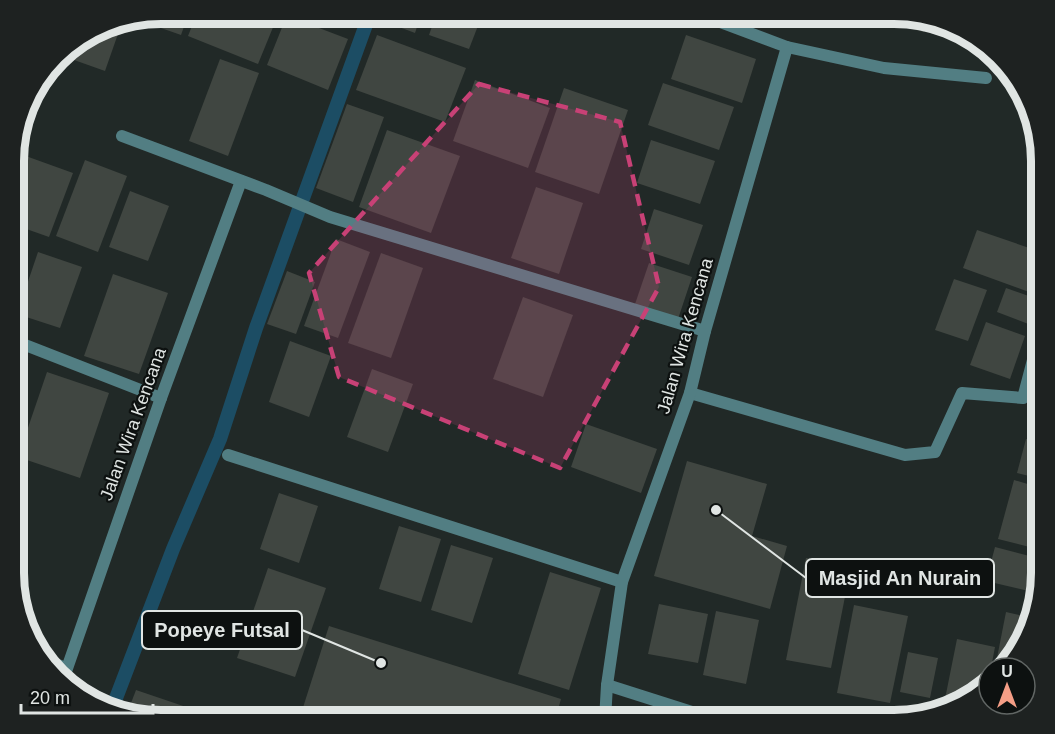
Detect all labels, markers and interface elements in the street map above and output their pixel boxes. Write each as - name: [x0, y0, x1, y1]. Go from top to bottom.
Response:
- street label: Jalan Wira Kencana: [653, 255, 717, 416]
- street label: Jalan Wira Kencana: [96, 344, 170, 503]
- callout: Masjid An Nurain: [806, 559, 994, 597]
- text: Masjid An Nurain: [819, 567, 981, 589]
- callout: Popeye Futsal: [142, 611, 302, 649]
- text: Popeye Futsal: [154, 619, 290, 641]
- north arrow: [977, 656, 1037, 716]
- text: U: [1001, 663, 1013, 680]
- scale bar: [21, 677, 153, 715]
- text: 20 m: [30, 688, 70, 708]

